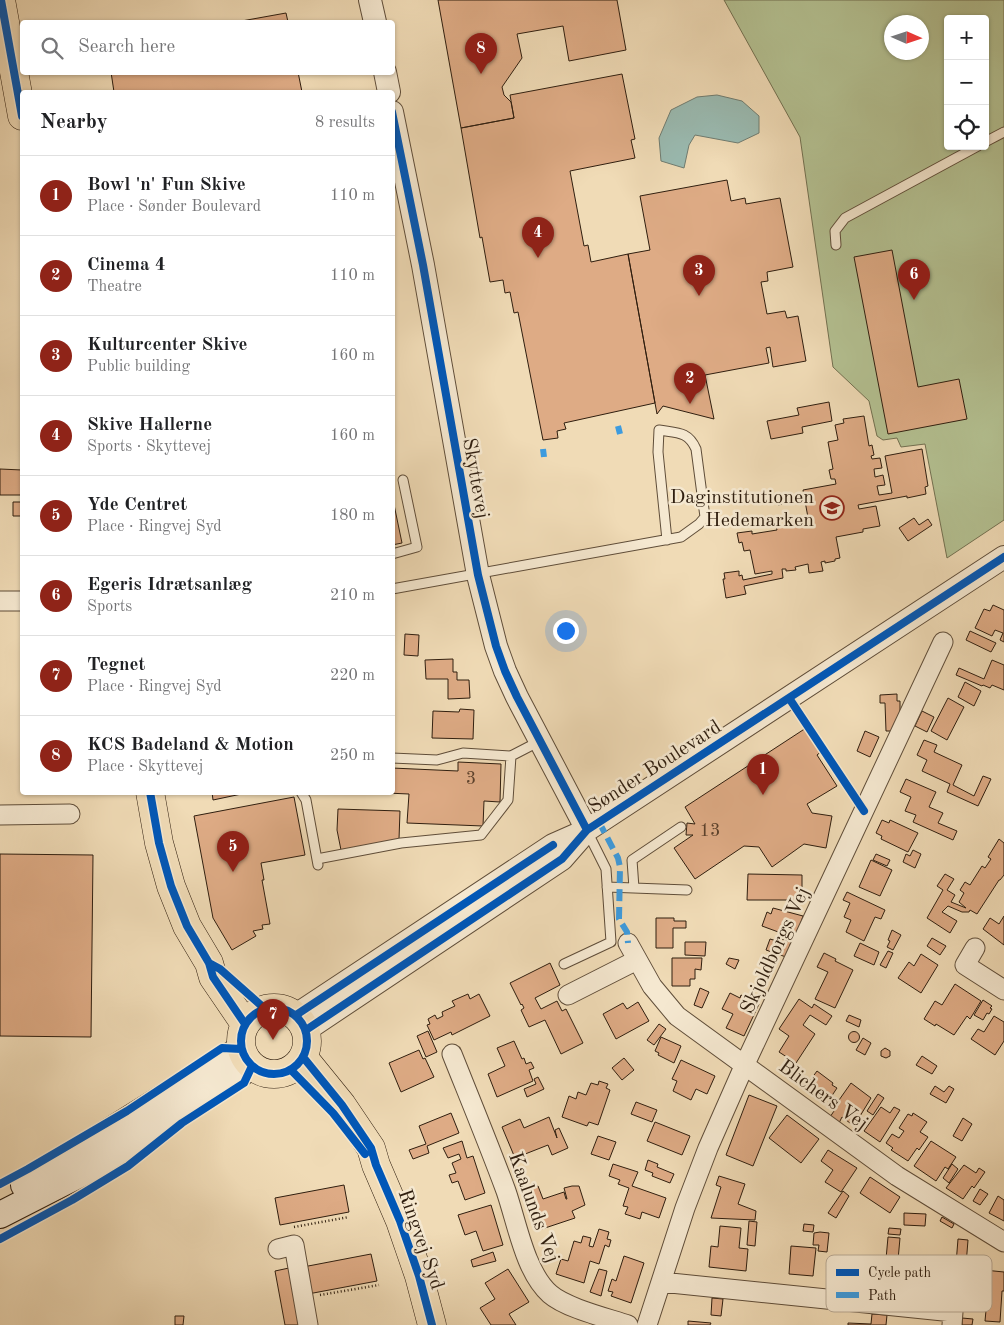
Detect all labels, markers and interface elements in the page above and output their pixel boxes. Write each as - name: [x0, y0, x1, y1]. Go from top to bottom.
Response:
- north arrow: [884, 15, 929, 60]
- map controls: [944, 15, 989, 150]
- button: +: [944, 15, 989, 60]
- search box: [20, 20, 395, 75]
- pin: 8: [465, 33, 497, 74]
- icon: search: [38, 34, 66, 62]
- text: Search here: [78, 38, 175, 57]
- button: −: [944, 60, 989, 105]
- button: locate: [944, 105, 989, 150]
- text: Nearby: [40, 112, 108, 133]
- text: 8 results: [315, 115, 375, 131]
- text: Bowl 'n' Fun Skive: [87, 176, 246, 195]
- text: 1: [51, 188, 61, 204]
- text: 110 m: [330, 188, 375, 204]
- text: Place · Sønder Boulevard: [87, 199, 261, 215]
- pin: 4: [522, 217, 554, 258]
- pin: 3: [683, 255, 715, 296]
- text: Cinema 4: [87, 256, 166, 275]
- pin: 6: [898, 259, 930, 300]
- text: 2: [51, 268, 61, 284]
- text: 110 m: [330, 268, 375, 284]
- text: Theatre: [87, 279, 142, 295]
- text: Kulturcenter Skive: [87, 336, 247, 355]
- text: 3: [51, 348, 61, 364]
- text: 160 m: [330, 348, 375, 364]
- text: Public building: [87, 359, 190, 375]
- pin: 2: [674, 363, 706, 404]
- text: Skive Hallerne: [87, 416, 212, 435]
- text: 4: [51, 428, 61, 444]
- text: 160 m: [330, 428, 375, 444]
- street label: Skyttevej: [458, 436, 492, 520]
- text: Sports · Skyttevej: [87, 439, 211, 455]
- place label: Daginstitutionen Hedemarken: [670, 488, 814, 531]
- school or university icon: Daginstitutionen Hedemarken: [819, 495, 845, 521]
- text: Yde Centret: [87, 496, 187, 515]
- text: 5: [51, 508, 61, 524]
- text: 180 m: [330, 508, 375, 524]
- text: Place · Ringvej Syd: [87, 519, 222, 535]
- text: Egeris Idrætsanlæg: [87, 576, 252, 595]
- text: 6: [51, 588, 61, 604]
- text: 210 m: [330, 588, 375, 604]
- text: Sports: [87, 599, 132, 615]
- your location: [553, 618, 579, 644]
- text: Tegnet: [87, 656, 145, 675]
- text: 7: [51, 668, 61, 684]
- text: 220 m: [330, 668, 375, 684]
- text: Place · Ringvej Syd: [87, 679, 222, 695]
- street label: Sønder Boulevard: [585, 717, 725, 818]
- text: KCS Badeland & Motion: [87, 736, 294, 755]
- text: 8: [51, 748, 61, 764]
- text: 250 m: [330, 748, 375, 764]
- pin: 1: [747, 754, 779, 795]
- text: Place · Skyttevej: [87, 759, 203, 775]
- house number: 3: [466, 770, 476, 788]
- house number: 13: [700, 822, 720, 840]
- pin: 5: [217, 831, 249, 872]
- street label: Skjoldborgs Vej: [738, 884, 814, 1017]
- pin: 7: [257, 999, 289, 1040]
- street label: Blichers Vej: [774, 1057, 871, 1135]
- street label: Kaalunds Vej: [504, 1150, 562, 1265]
- street label: Ringvej Syd: [394, 1187, 447, 1292]
- legend: [826, 1255, 992, 1312]
- text: Cycle path: [868, 1266, 931, 1280]
- text: Path: [868, 1289, 897, 1303]

